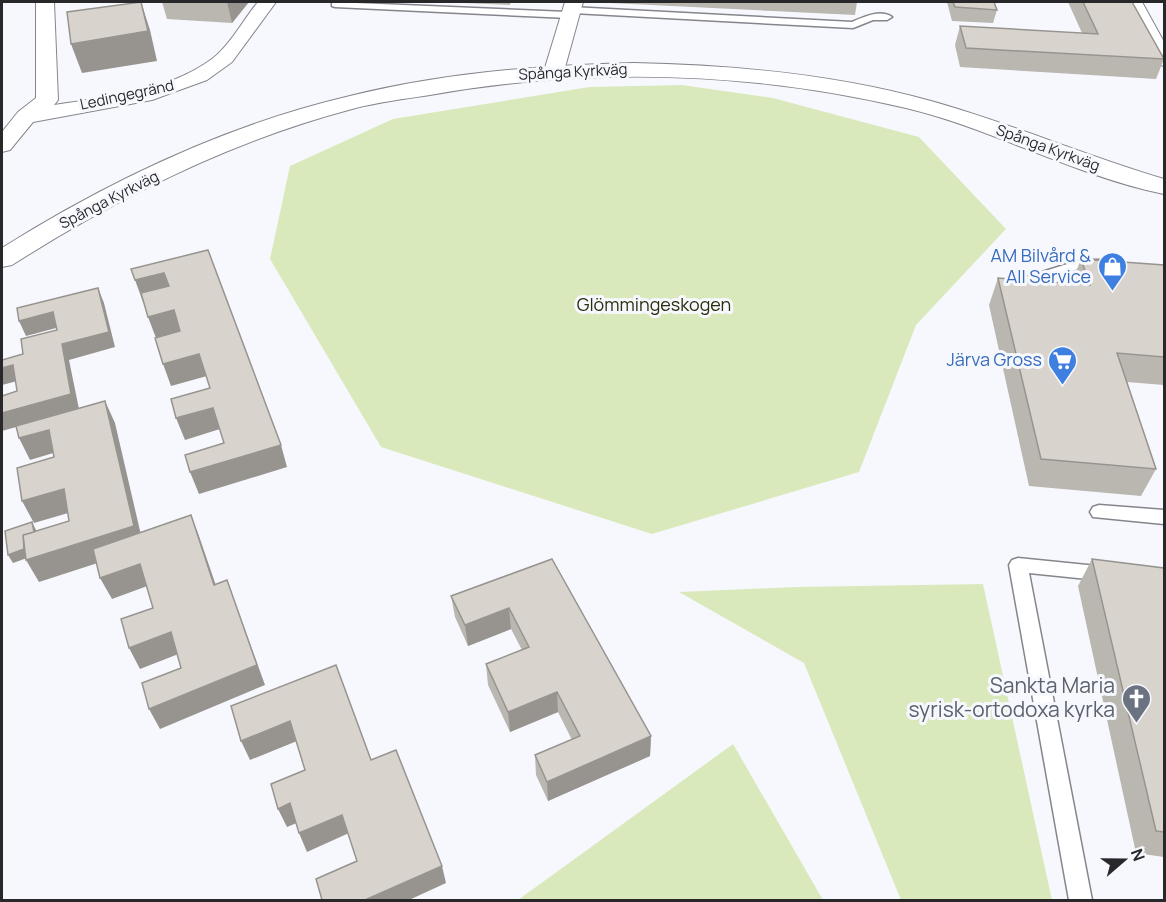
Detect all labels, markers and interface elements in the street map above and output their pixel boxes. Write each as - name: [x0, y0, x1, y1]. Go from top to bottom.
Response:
- street label: Spånga Kyrkväg: [518, 58, 628, 85]
- street label: Ledingegränd: [78, 74, 176, 115]
- street label: Spånga Kyrkväg: [993, 119, 1103, 176]
- street label: Spånga Kyrkväg: [55, 165, 162, 234]
- place label: AM Bilvård & All Service: [991, 243, 1091, 288]
- shop icon: AM Bilvård & All Service: [1096, 250, 1128, 292]
- park label: Glömmingeskogen: [577, 292, 731, 316]
- supermarket icon: Järva Gross: [1047, 344, 1079, 386]
- place label: Järva Gross: [947, 347, 1042, 371]
- place label: Sankta Maria syrisk-ortodoxa kyrka: [908, 671, 1115, 723]
- church icon: Sankta Maria syrisk-ortodoxa kyrka: [1120, 682, 1152, 724]
- north arrow: [1094, 830, 1154, 890]
- text: N: [1126, 846, 1150, 864]

